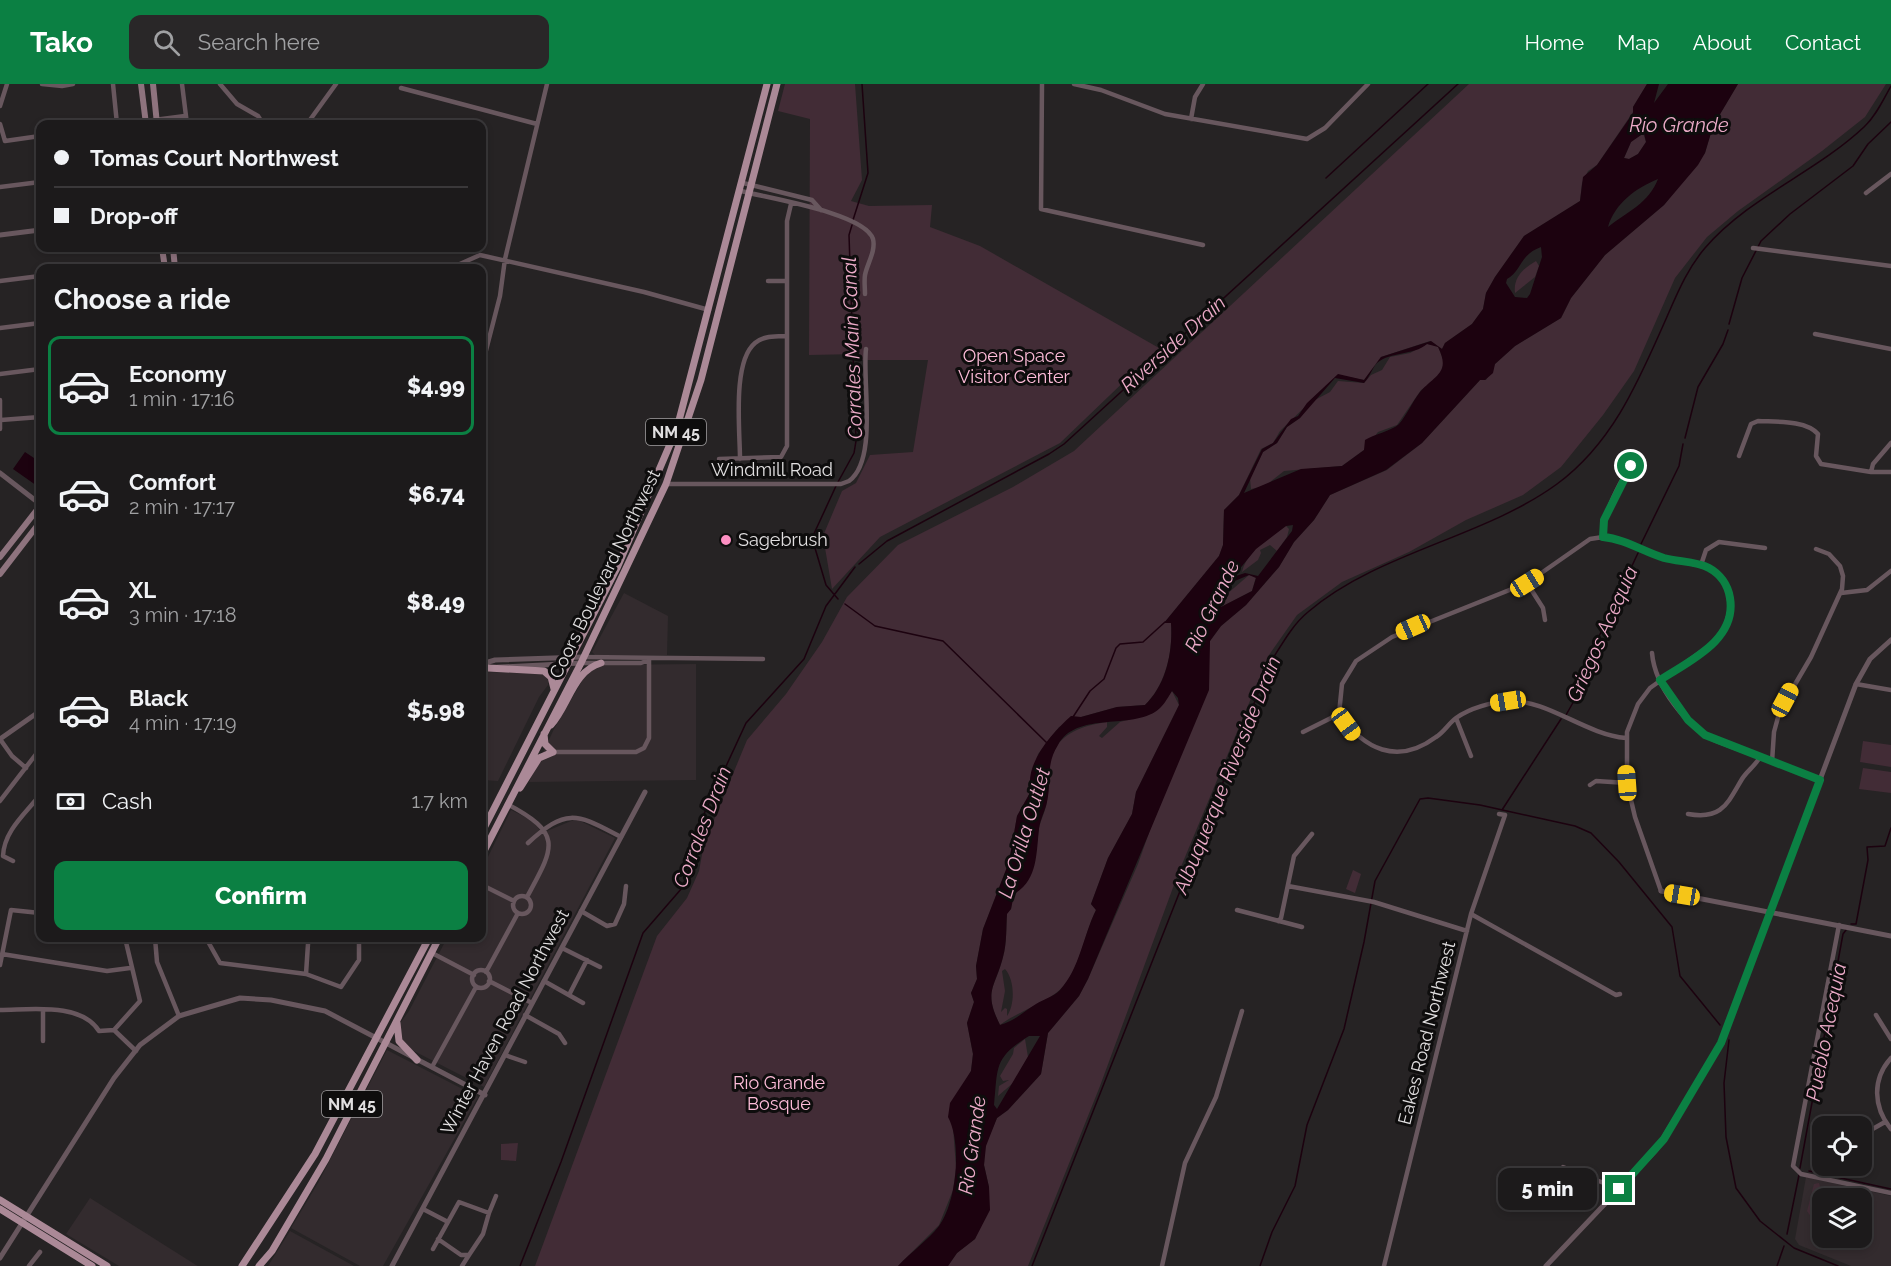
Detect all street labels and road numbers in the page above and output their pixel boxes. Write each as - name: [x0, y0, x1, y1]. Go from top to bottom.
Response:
- road number: NM 45: [646, 419, 706, 445]
- street label: Windmill Road: [711, 459, 833, 480]
- street label: Coors Boulevard Northwest: [545, 466, 664, 682]
- street label: Winter Haven Road Northwest: [436, 906, 573, 1138]
- street label: Eakes Road Northwest: [1394, 939, 1459, 1127]
- road number: NM 45: [322, 1091, 382, 1117]

